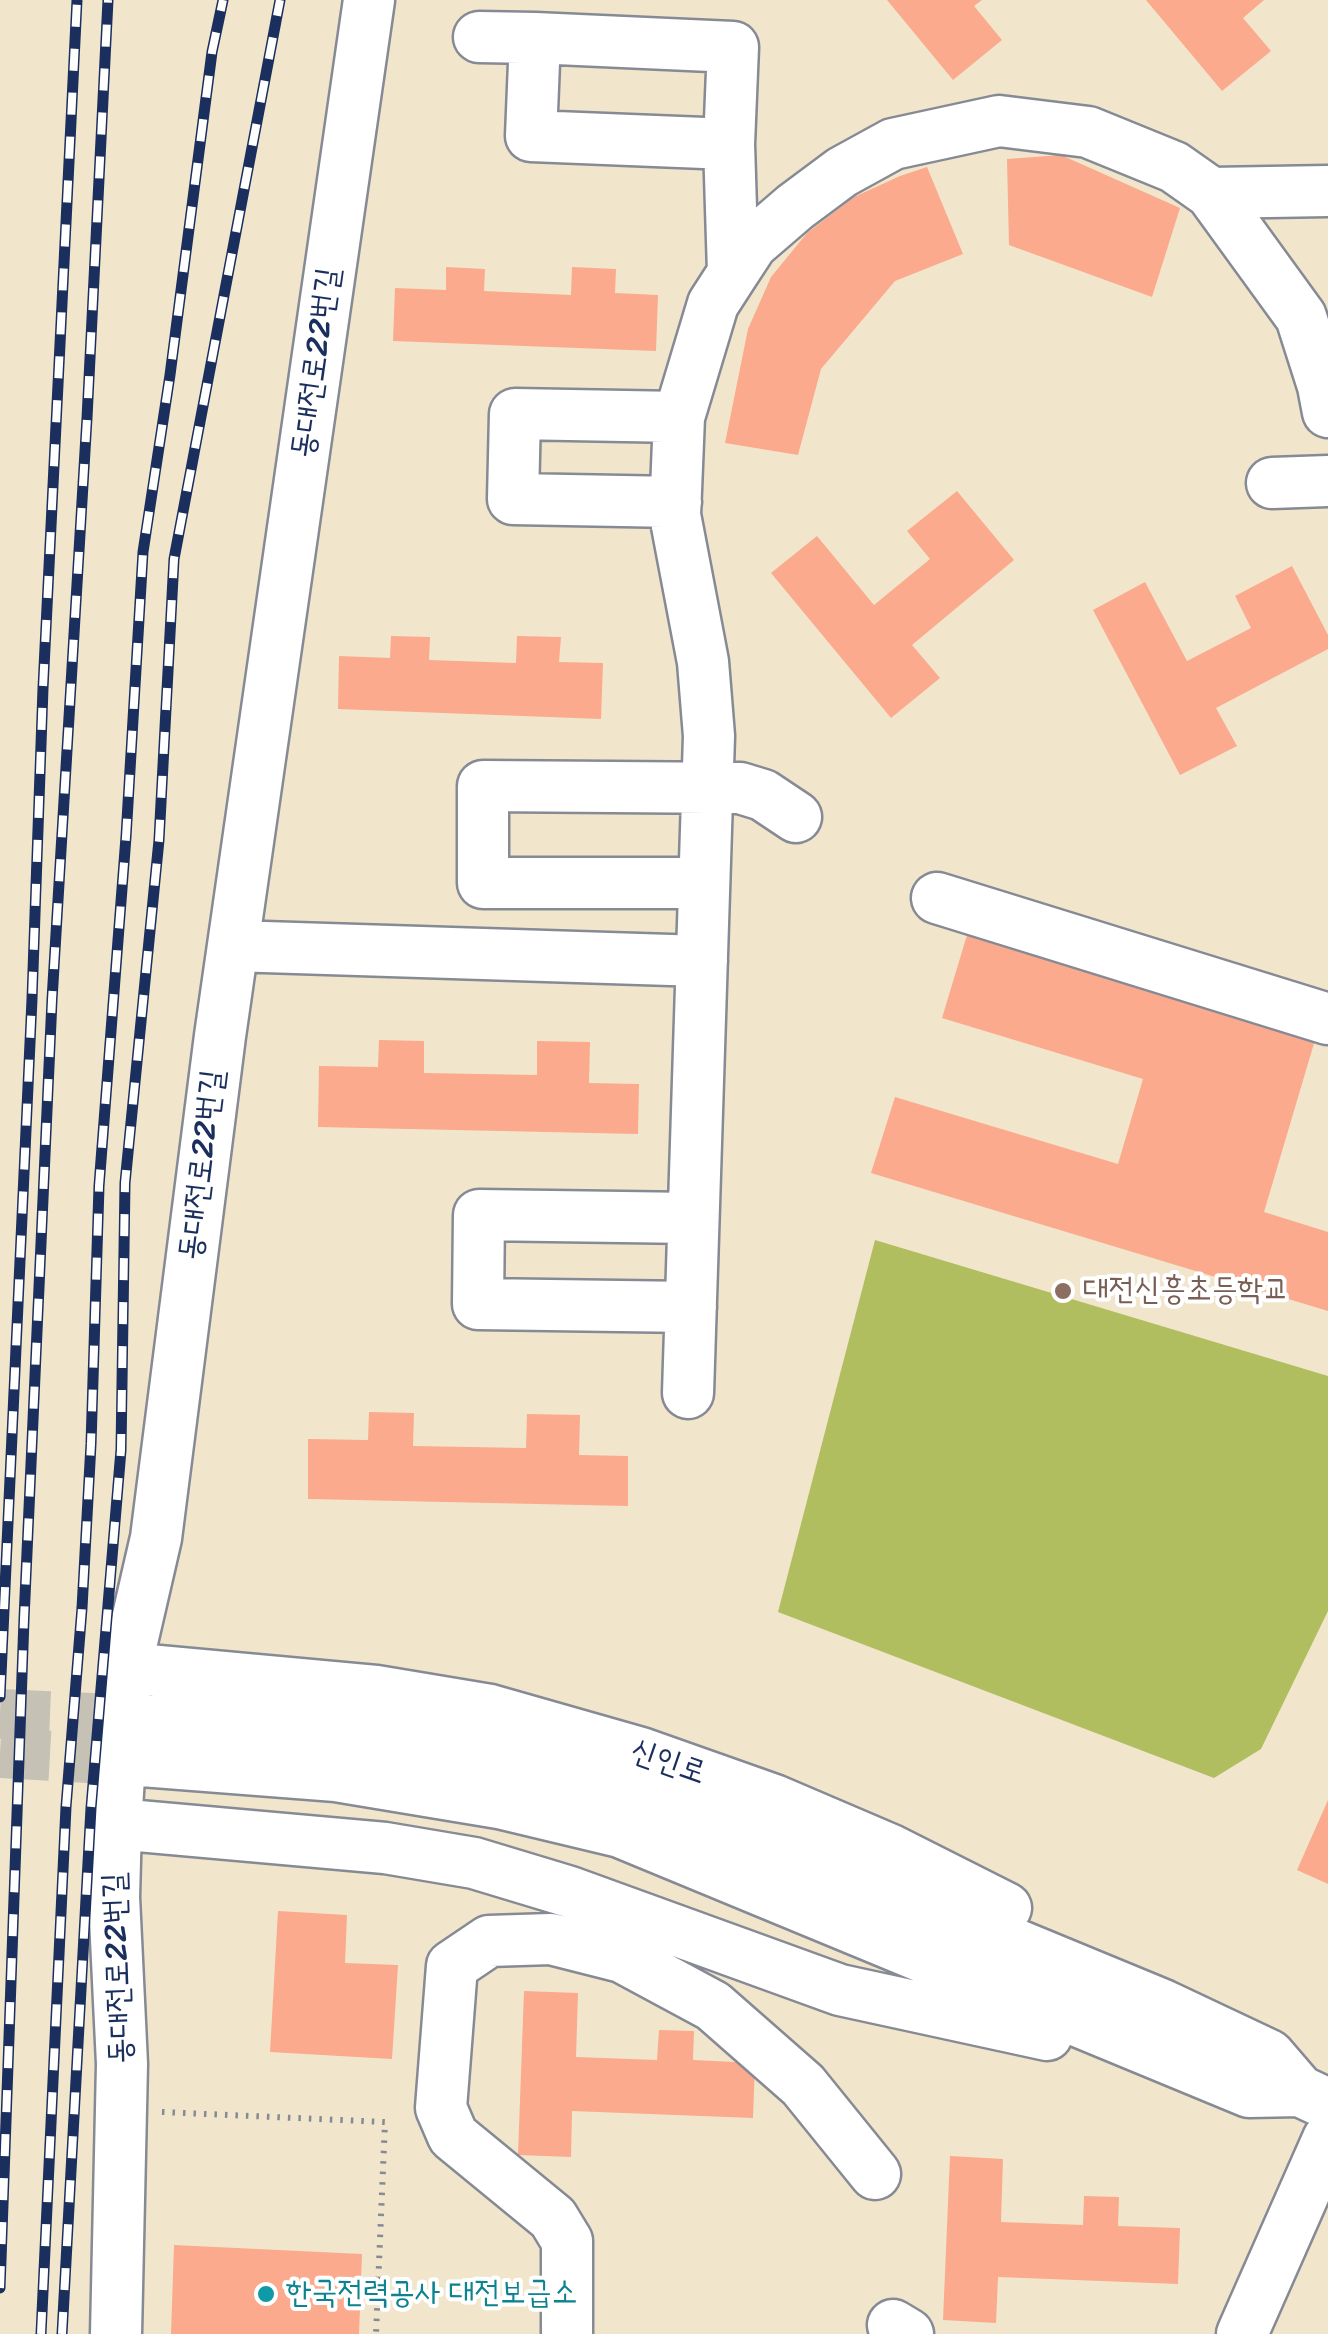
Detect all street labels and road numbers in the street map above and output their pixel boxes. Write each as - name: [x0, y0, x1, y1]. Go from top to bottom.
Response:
- street label: 동대전로22번길: [285, 266, 349, 460]
- street label: 동대전로22번길: [172, 1068, 234, 1262]
- street label: 신인로: [625, 1732, 711, 1794]
- street label: 동대전로22번길: [96, 1872, 142, 2064]

